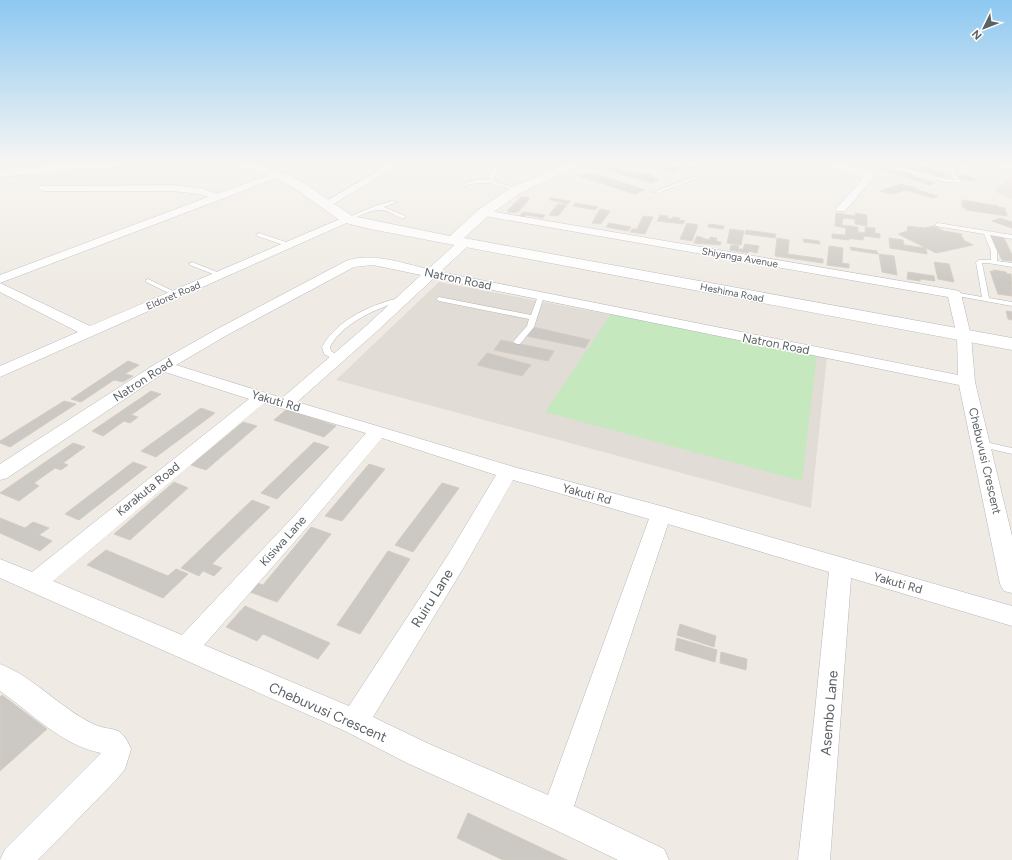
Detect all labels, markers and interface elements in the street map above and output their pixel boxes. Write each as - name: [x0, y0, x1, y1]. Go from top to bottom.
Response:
- north arrow: [964, 8, 1004, 48]
- text: N: [969, 27, 985, 42]
- street label: Shiyanga Avenue: [701, 244, 780, 271]
- street label: Natron Road: [423, 265, 493, 293]
- street label: Eldoret Road: [144, 278, 203, 313]
- street label: Heshima Road: [699, 280, 765, 305]
- street label: Natron Road: [741, 331, 811, 357]
- street label: Natron Road: [111, 356, 175, 404]
- street label: Yakuti Rd: [250, 387, 302, 415]
- street label: Chebuvusi Crescent: [966, 406, 1004, 516]
- street label: Karakuta Road: [114, 459, 182, 519]
- street label: Yakuti Rd: [561, 481, 613, 507]
- street label: Kisiwa Lane: [257, 513, 309, 569]
- street label: Ruiru Lane: [408, 566, 457, 631]
- street label: Yakuti Rd: [872, 569, 924, 597]
- street label: Asembo Lane: [817, 670, 842, 756]
- street label: Chebuvusi Crescent: [266, 679, 389, 746]

